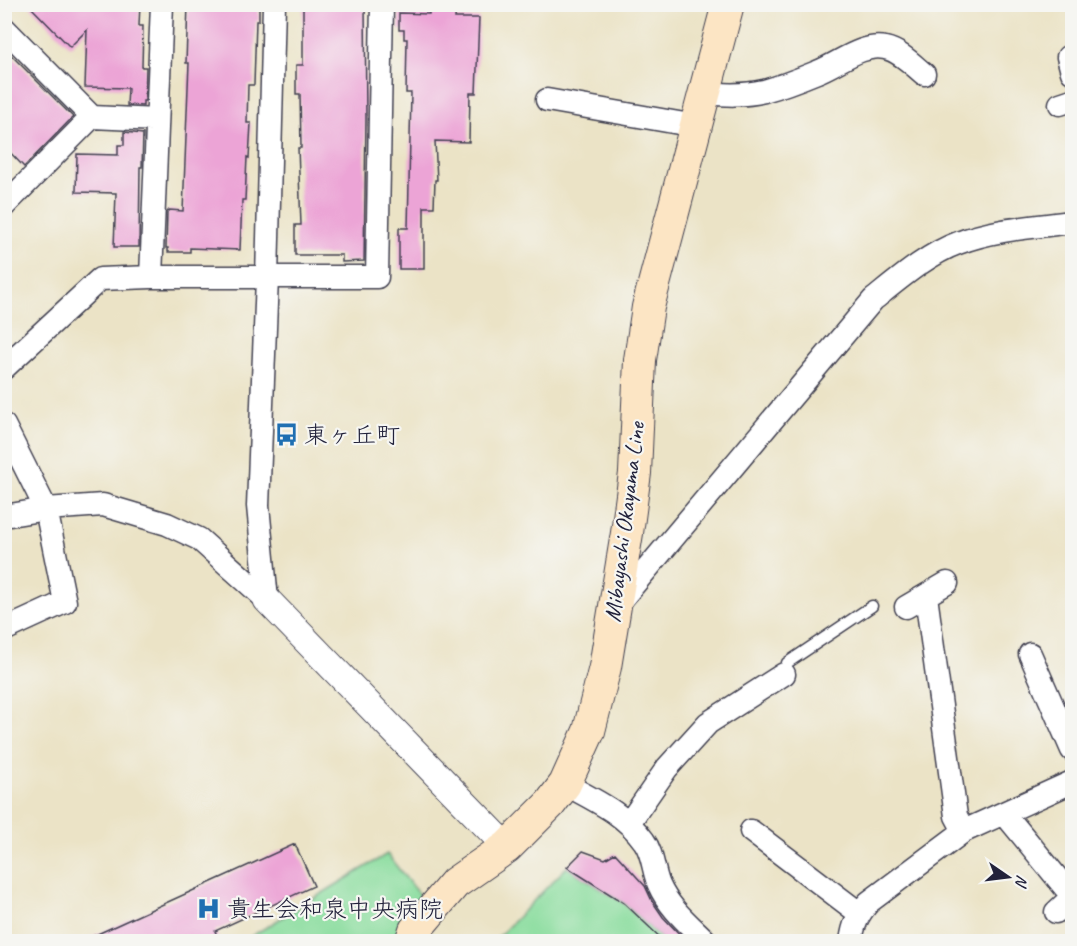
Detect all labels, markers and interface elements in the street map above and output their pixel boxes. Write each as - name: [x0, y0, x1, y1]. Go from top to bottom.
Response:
- street label: Mibayashi Okayama Line: [597, 418, 651, 624]
- place label: 東ヶ丘町: [304, 420, 400, 450]
- bus stop icon: 東ヶ丘町: [273, 422, 299, 448]
- north arrow: [978, 847, 1038, 907]
- text: N: [1010, 873, 1032, 891]
- place label: 貴生会和泉中央病院: [227, 894, 443, 924]
- hospital icon: 貴生会和泉中央病院: [196, 896, 222, 922]

